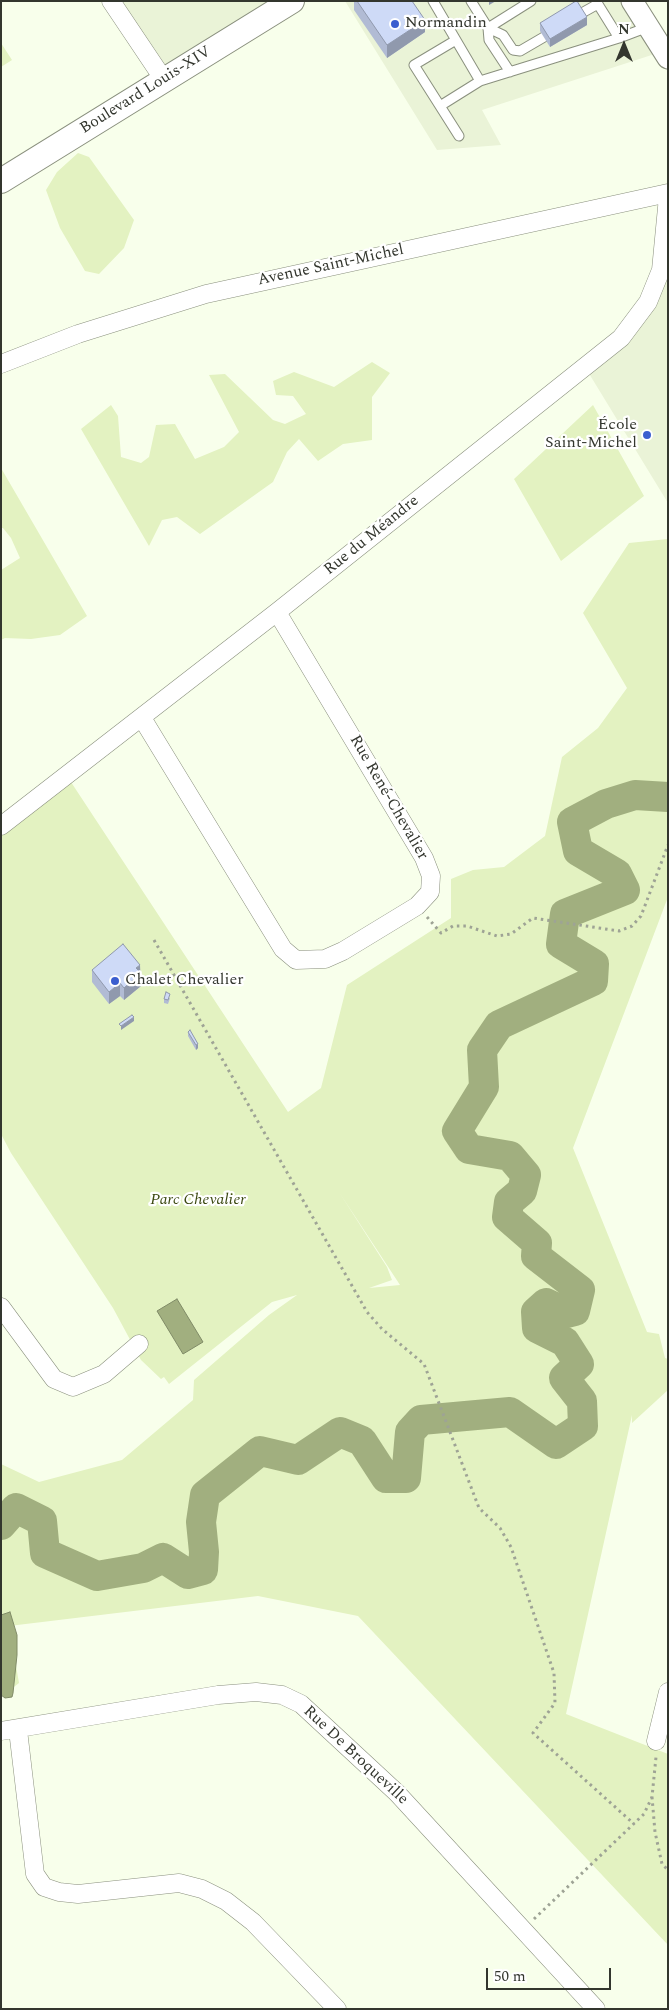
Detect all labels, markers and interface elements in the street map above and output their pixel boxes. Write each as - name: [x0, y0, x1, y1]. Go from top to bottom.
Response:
- place label: Normandin: [405, 14, 487, 34]
- marker: Normandin: [389, 18, 401, 30]
- text: N: [618, 19, 630, 40]
- north arrow: [599, 20, 649, 70]
- street label: Boulevard Louis-XIV: [77, 43, 215, 139]
- street label: Avenue Saint-Michel: [256, 241, 406, 291]
- place label: École Saint-Michel: [545, 416, 637, 454]
- marker: École Saint-Michel: [641, 429, 653, 441]
- street label: Rue du Méandre: [321, 492, 423, 580]
- street label: Rue René-Chevalier: [345, 732, 431, 864]
- place label: Chalet Chevalier: [125, 971, 244, 991]
- marker: Chalet Chevalier: [109, 975, 121, 987]
- park label: Parc Chevalier: [150, 1191, 246, 1211]
- street label: Rue De Broqueville: [299, 1702, 411, 1810]
- scale bar: [489, 1958, 614, 1990]
- text: 50 m: [494, 1965, 526, 1988]

